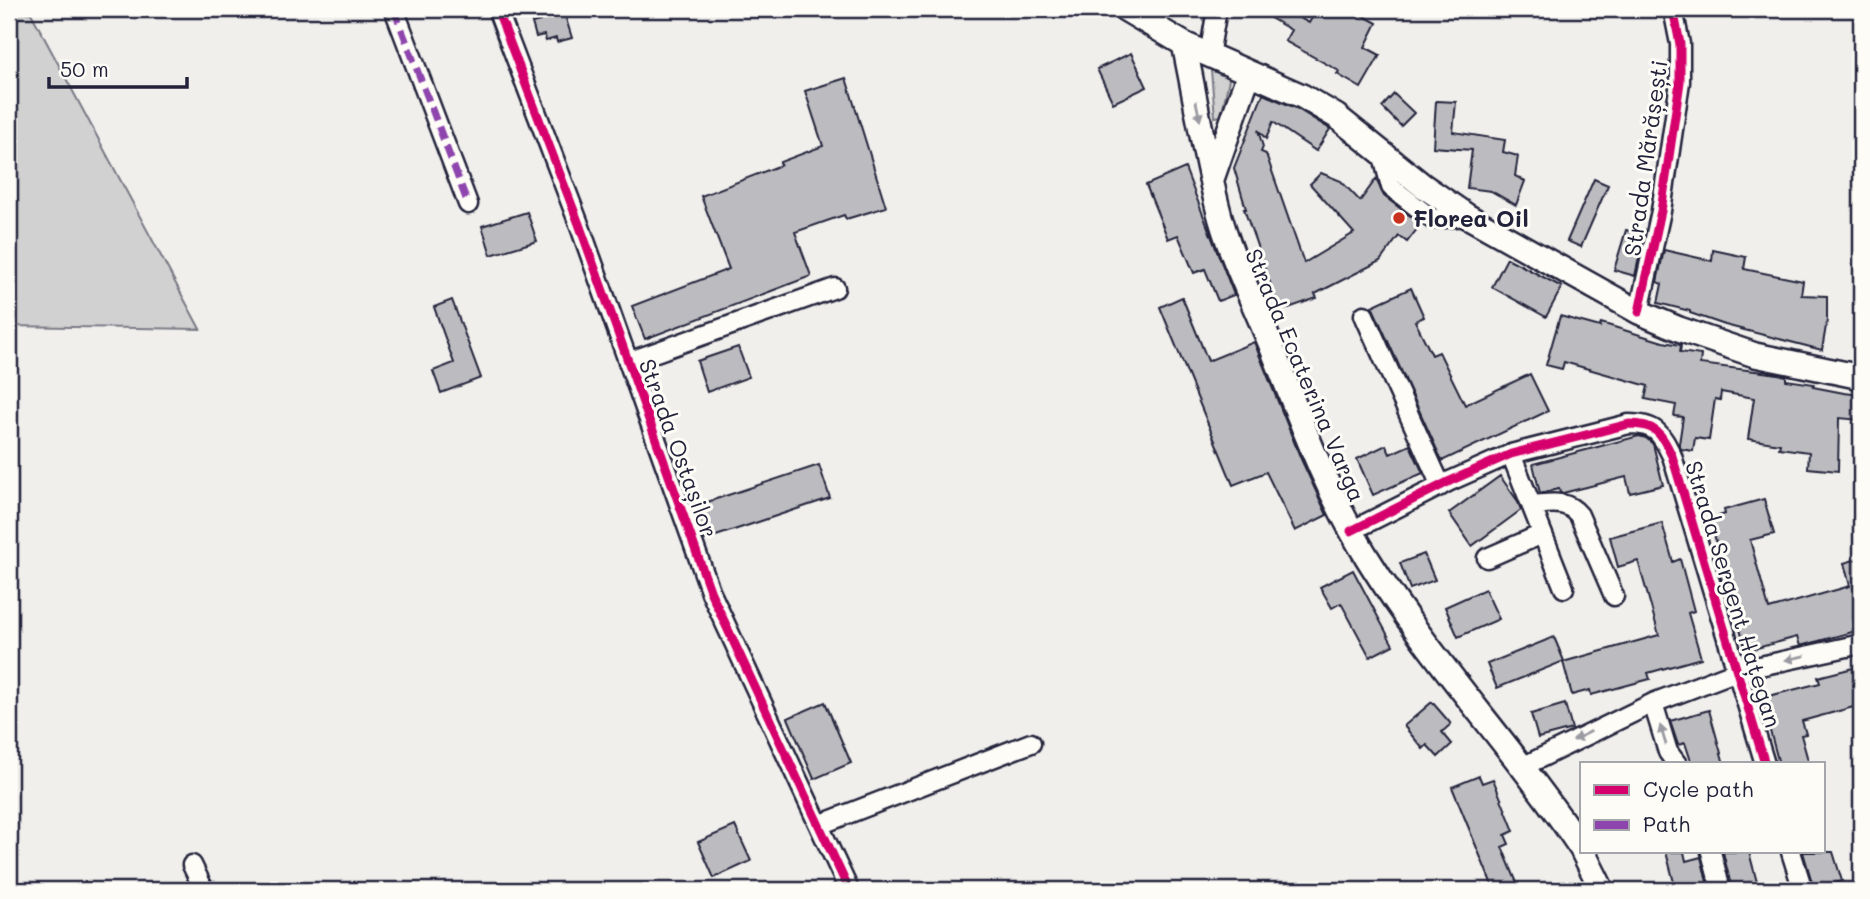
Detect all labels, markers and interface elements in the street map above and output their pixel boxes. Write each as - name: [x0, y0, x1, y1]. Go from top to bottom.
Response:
- scale bar: [49, 46, 187, 90]
- text: 50 m: [60, 55, 109, 82]
- street label: Strada Mărășești: [1616, 58, 1675, 258]
- one-way arrow: [1193, 100, 1204, 122]
- place label: Florea Oil: [1413, 203, 1529, 233]
- marker: Florea Oil: [1391, 210, 1407, 226]
- street label: Strada Ecaterina Varga: [1239, 244, 1373, 506]
- street label: Strada Ostașilor: [632, 354, 725, 542]
- street label: Strada Sergent Hațegan: [1678, 457, 1789, 731]
- one-way arrow: [1784, 653, 1806, 664]
- one-way arrow: [1657, 724, 1668, 745]
- one-way arrow: [1572, 731, 1592, 742]
- legend: [1580, 762, 1825, 853]
- text: Cycle path: [1643, 775, 1753, 802]
- text: Path: [1643, 810, 1690, 837]

